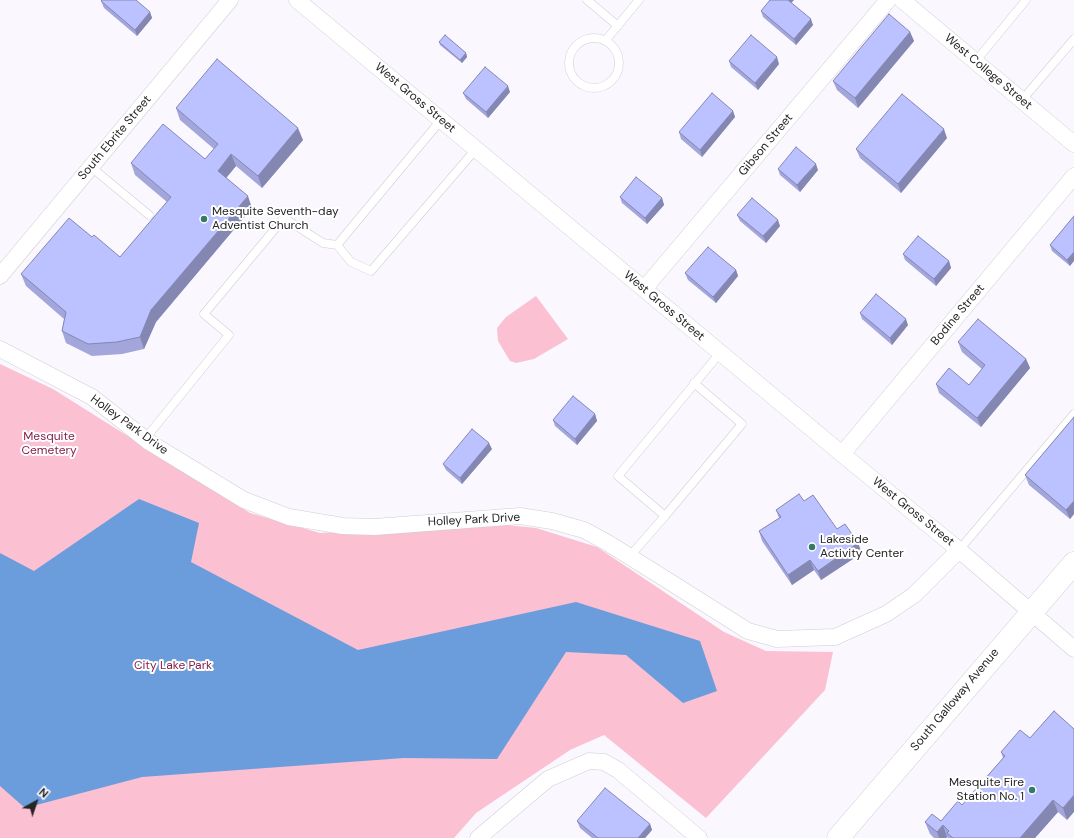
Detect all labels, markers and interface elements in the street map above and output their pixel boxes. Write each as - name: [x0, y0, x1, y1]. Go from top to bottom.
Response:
- street label: West College Street: [941, 31, 1035, 113]
- street label: West Gross Street: [372, 60, 458, 136]
- street label: South Ebrite Street: [75, 93, 155, 183]
- street label: Gibson Street: [736, 111, 796, 179]
- place label: Mesquite Seventh-day Adventist Church: [212, 205, 339, 233]
- marker: Mesquite Seventh-day Adventist Church: [199, 214, 209, 224]
- street label: West Gross Street: [621, 268, 707, 344]
- street label: Bodine Street: [928, 281, 988, 349]
- street label: Holley Park Drive: [87, 392, 171, 458]
- park label: Mesquite Cemetery: [21, 430, 77, 458]
- street label: West Gross Street: [869, 475, 957, 549]
- street label: Holley Park Drive: [427, 510, 521, 530]
- place label: Lakeside Activity Center: [820, 533, 904, 561]
- marker: Lakeside Activity Center: [807, 542, 817, 552]
- street label: South Galloway Avenue: [908, 646, 1002, 754]
- park label: City Lake Park: [134, 659, 212, 673]
- place label: Mesquite Fire Station No. 1: [949, 776, 1024, 804]
- north arrow: [16, 782, 56, 822]
- text: N: [36, 785, 51, 801]
- marker: Mesquite Fire Station No. 1: [1027, 785, 1037, 795]

